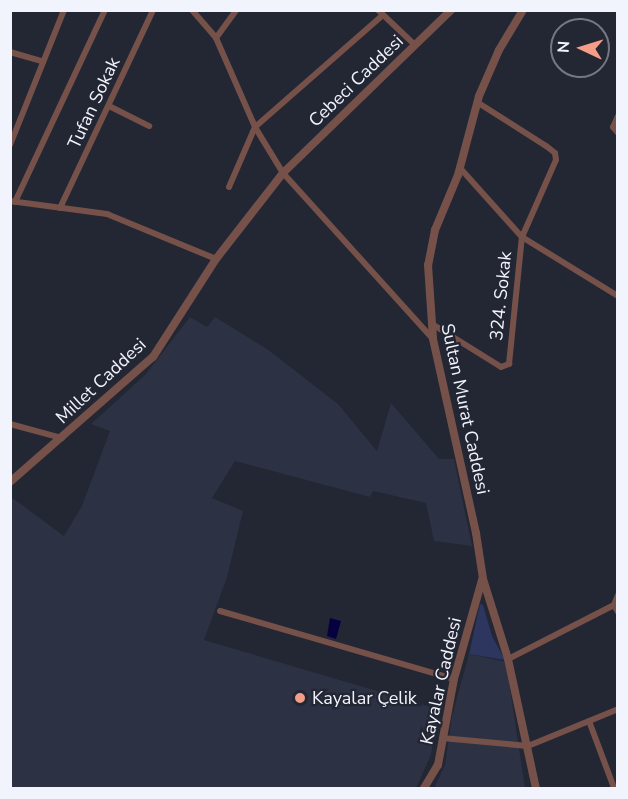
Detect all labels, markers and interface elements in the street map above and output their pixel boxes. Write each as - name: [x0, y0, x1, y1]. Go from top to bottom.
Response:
- north arrow: [550, 18, 610, 78]
- street label: Cebeci Caddesi: [304, 31, 408, 131]
- text: N: [553, 40, 575, 54]
- street label: Tufan Sokak: [63, 54, 125, 152]
- street label: 324. Sokak: [486, 250, 516, 342]
- street label: Sultan Murat Caddesi: [436, 322, 494, 496]
- street label: Millet Caddesi: [51, 334, 151, 428]
- street label: Kayalar Caddesi: [416, 615, 466, 747]
- place label: Kayalar Çelik: [312, 687, 417, 709]
- marker: Kayalar Çelik: [293, 691, 307, 705]

